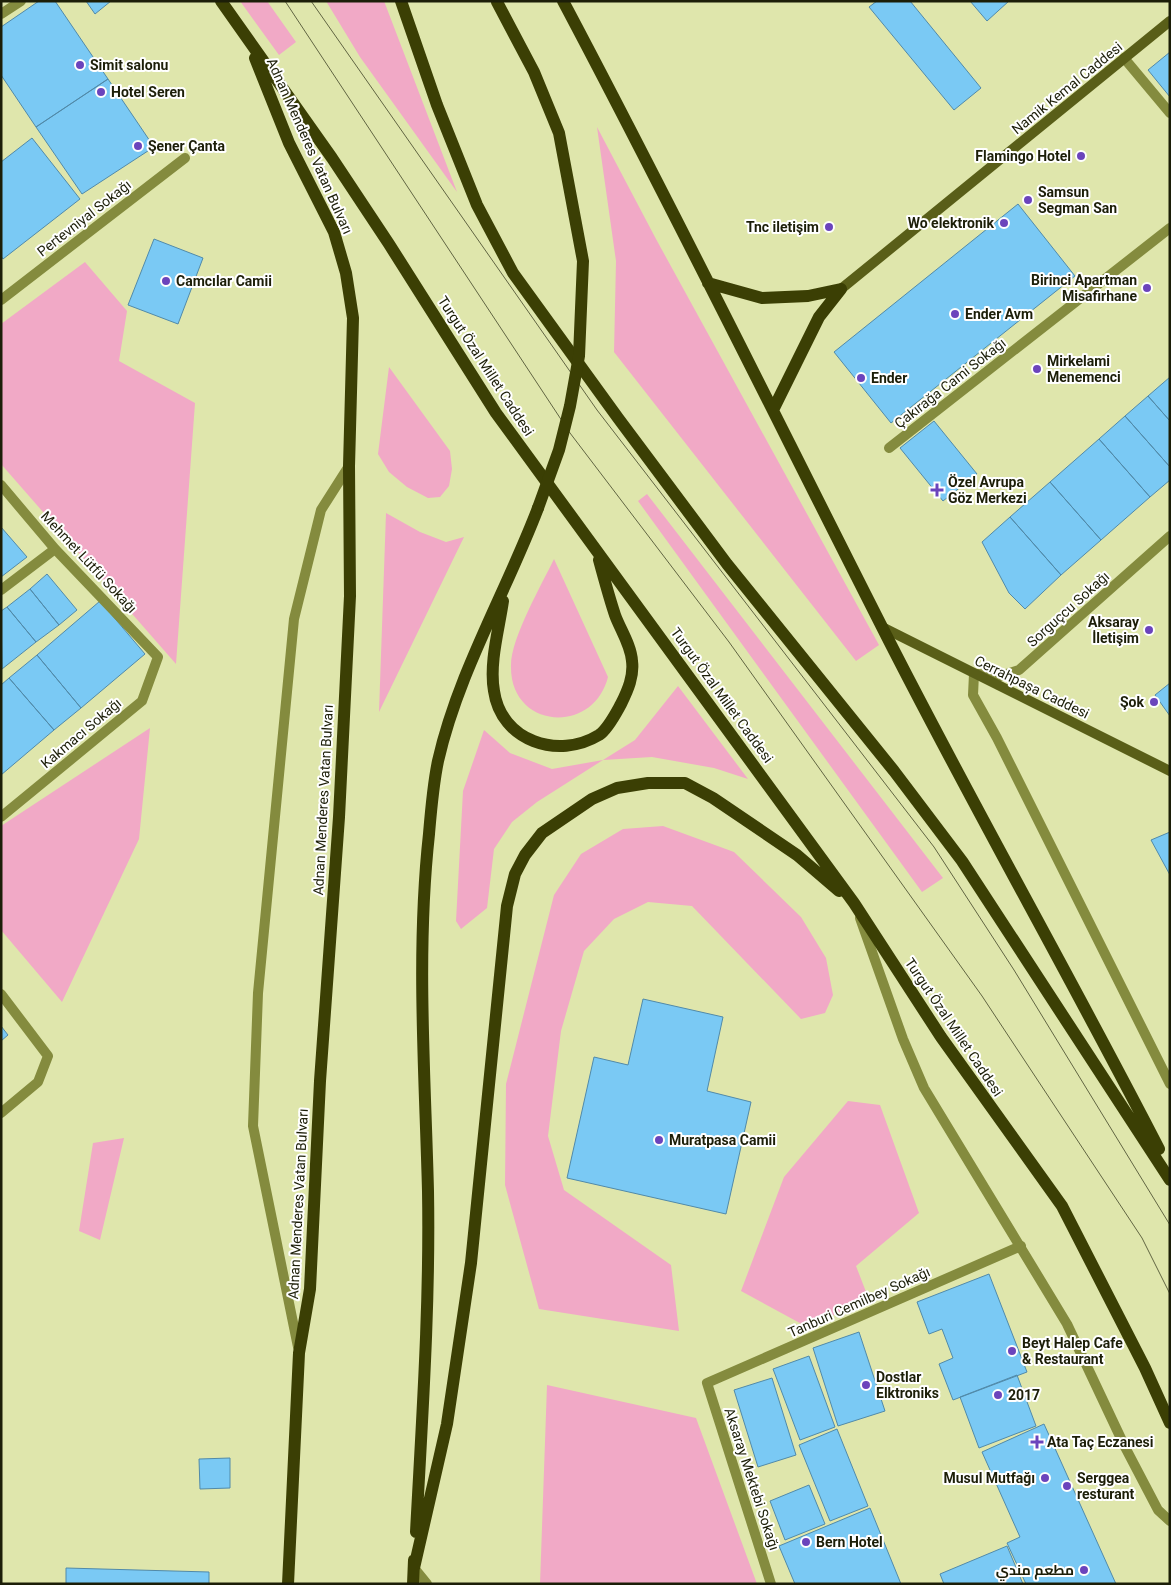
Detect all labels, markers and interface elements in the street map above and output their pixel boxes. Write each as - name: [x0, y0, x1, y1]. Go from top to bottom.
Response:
- street label: Namik Kemal Caddesi: [1009, 39, 1125, 137]
- street label: Adnan Menderes Vatan Bulvarı: [264, 56, 356, 236]
- place label: Simit salonu: [90, 57, 169, 73]
- marker: Simit salonu: [74, 59, 86, 71]
- place label: Hotel Seren: [111, 84, 185, 100]
- marker: Hotel Seren: [95, 86, 107, 98]
- place label: Şener Çanta: [148, 138, 225, 154]
- marker: Şener Çanta: [132, 140, 144, 152]
- place label: Flamingo Hotel: [975, 148, 1071, 164]
- marker: Flamingo Hotel: [1075, 150, 1087, 162]
- street label: Pertevniyal Sokağı: [34, 176, 134, 260]
- place label: Samsun Segman San: [1038, 184, 1117, 216]
- marker: Samsun Segman San: [1022, 194, 1034, 206]
- place label: Wo elektronik: [908, 215, 995, 231]
- marker: Wo elektronik: [998, 217, 1010, 229]
- place label: Tnc iletişim: [746, 219, 819, 235]
- marker: Tnc iletişim: [823, 221, 835, 233]
- place label: Birinci Apartman Misafirhane: [1031, 272, 1137, 304]
- place label: Camcılar Camii: [176, 273, 272, 289]
- marker: Camcılar Camii: [160, 275, 172, 287]
- marker: Birinci Apartman Misafirhane: [1141, 282, 1153, 294]
- street label: Turgut Özal Millet Caddesi: [435, 293, 537, 439]
- place label: Ender Avm: [965, 306, 1033, 322]
- marker: Ender Avm: [949, 308, 961, 320]
- street label: Çakırağa Cami Sokağı: [891, 335, 1009, 431]
- place label: Mirkelami Menemenci: [1047, 353, 1121, 385]
- marker: Mirkelami Menemenci: [1031, 363, 1043, 375]
- place label: Ender: [871, 370, 907, 386]
- marker: Ender: [855, 372, 867, 384]
- place label: Özel Avrupa Göz Merkezi: [948, 474, 1027, 506]
- marker: Özel Avrupa Göz Merkezi: [930, 483, 944, 497]
- street label: Mehmet Lütfü Sokağı: [38, 508, 140, 616]
- street label: Sorguçcu Sokağı: [1024, 568, 1112, 650]
- place label: Aksaray İletişim: [1088, 614, 1140, 646]
- street label: Turgut Özal Millet Caddesi: [668, 624, 776, 766]
- marker: Aksaray İletişim: [1143, 624, 1155, 636]
- street label: Cerrahpașa Caddesi: [972, 652, 1092, 723]
- place label: Şok: [1120, 694, 1145, 710]
- street label: Kakmacı Sokağı: [38, 695, 124, 771]
- marker: Şok: [1148, 696, 1160, 708]
- street label: Adnan Menderes Vatan Bulvarı: [310, 704, 336, 896]
- street label: Turgut Özal Millet Caddesi: [902, 955, 1006, 1099]
- street label: Adnan Menderes Vatan Bulvarı: [285, 1108, 311, 1300]
- place label: Muratpasa Camii: [669, 1132, 776, 1148]
- marker: Muratpasa Camii: [653, 1134, 665, 1146]
- street label: Tanburi Cemilbey Sokağı: [786, 1263, 932, 1341]
- place label: Beyt Halep Cafe & Restaurant: [1022, 1335, 1123, 1367]
- marker: Beyt Halep Cafe & Restaurant: [1006, 1345, 1018, 1357]
- place label: Dostlar Elktroniks: [876, 1369, 939, 1401]
- marker: Dostlar Elktroniks: [860, 1379, 872, 1391]
- place label: 2017: [1008, 1387, 1040, 1403]
- marker: 2017: [992, 1389, 1004, 1401]
- street label: Aksaray Mektebi Sokağı: [721, 1406, 783, 1552]
- place label: Ata Taç Eczanesi: [1047, 1434, 1154, 1450]
- marker: Ata Taç Eczanesi: [1031, 1436, 1043, 1448]
- place label: Musul Mutfağı: [944, 1470, 1035, 1486]
- place label: Serggea resturant: [1077, 1470, 1135, 1502]
- marker: Musul Mutfağı: [1039, 1472, 1051, 1484]
- marker: Serggea resturant: [1061, 1480, 1073, 1492]
- place label: Bern Hotel: [816, 1534, 883, 1550]
- marker: Bern Hotel: [800, 1536, 812, 1548]
- place label: مطعم مندي: [996, 1562, 1074, 1581]
- marker: مطعم مندي: [1078, 1564, 1090, 1576]

